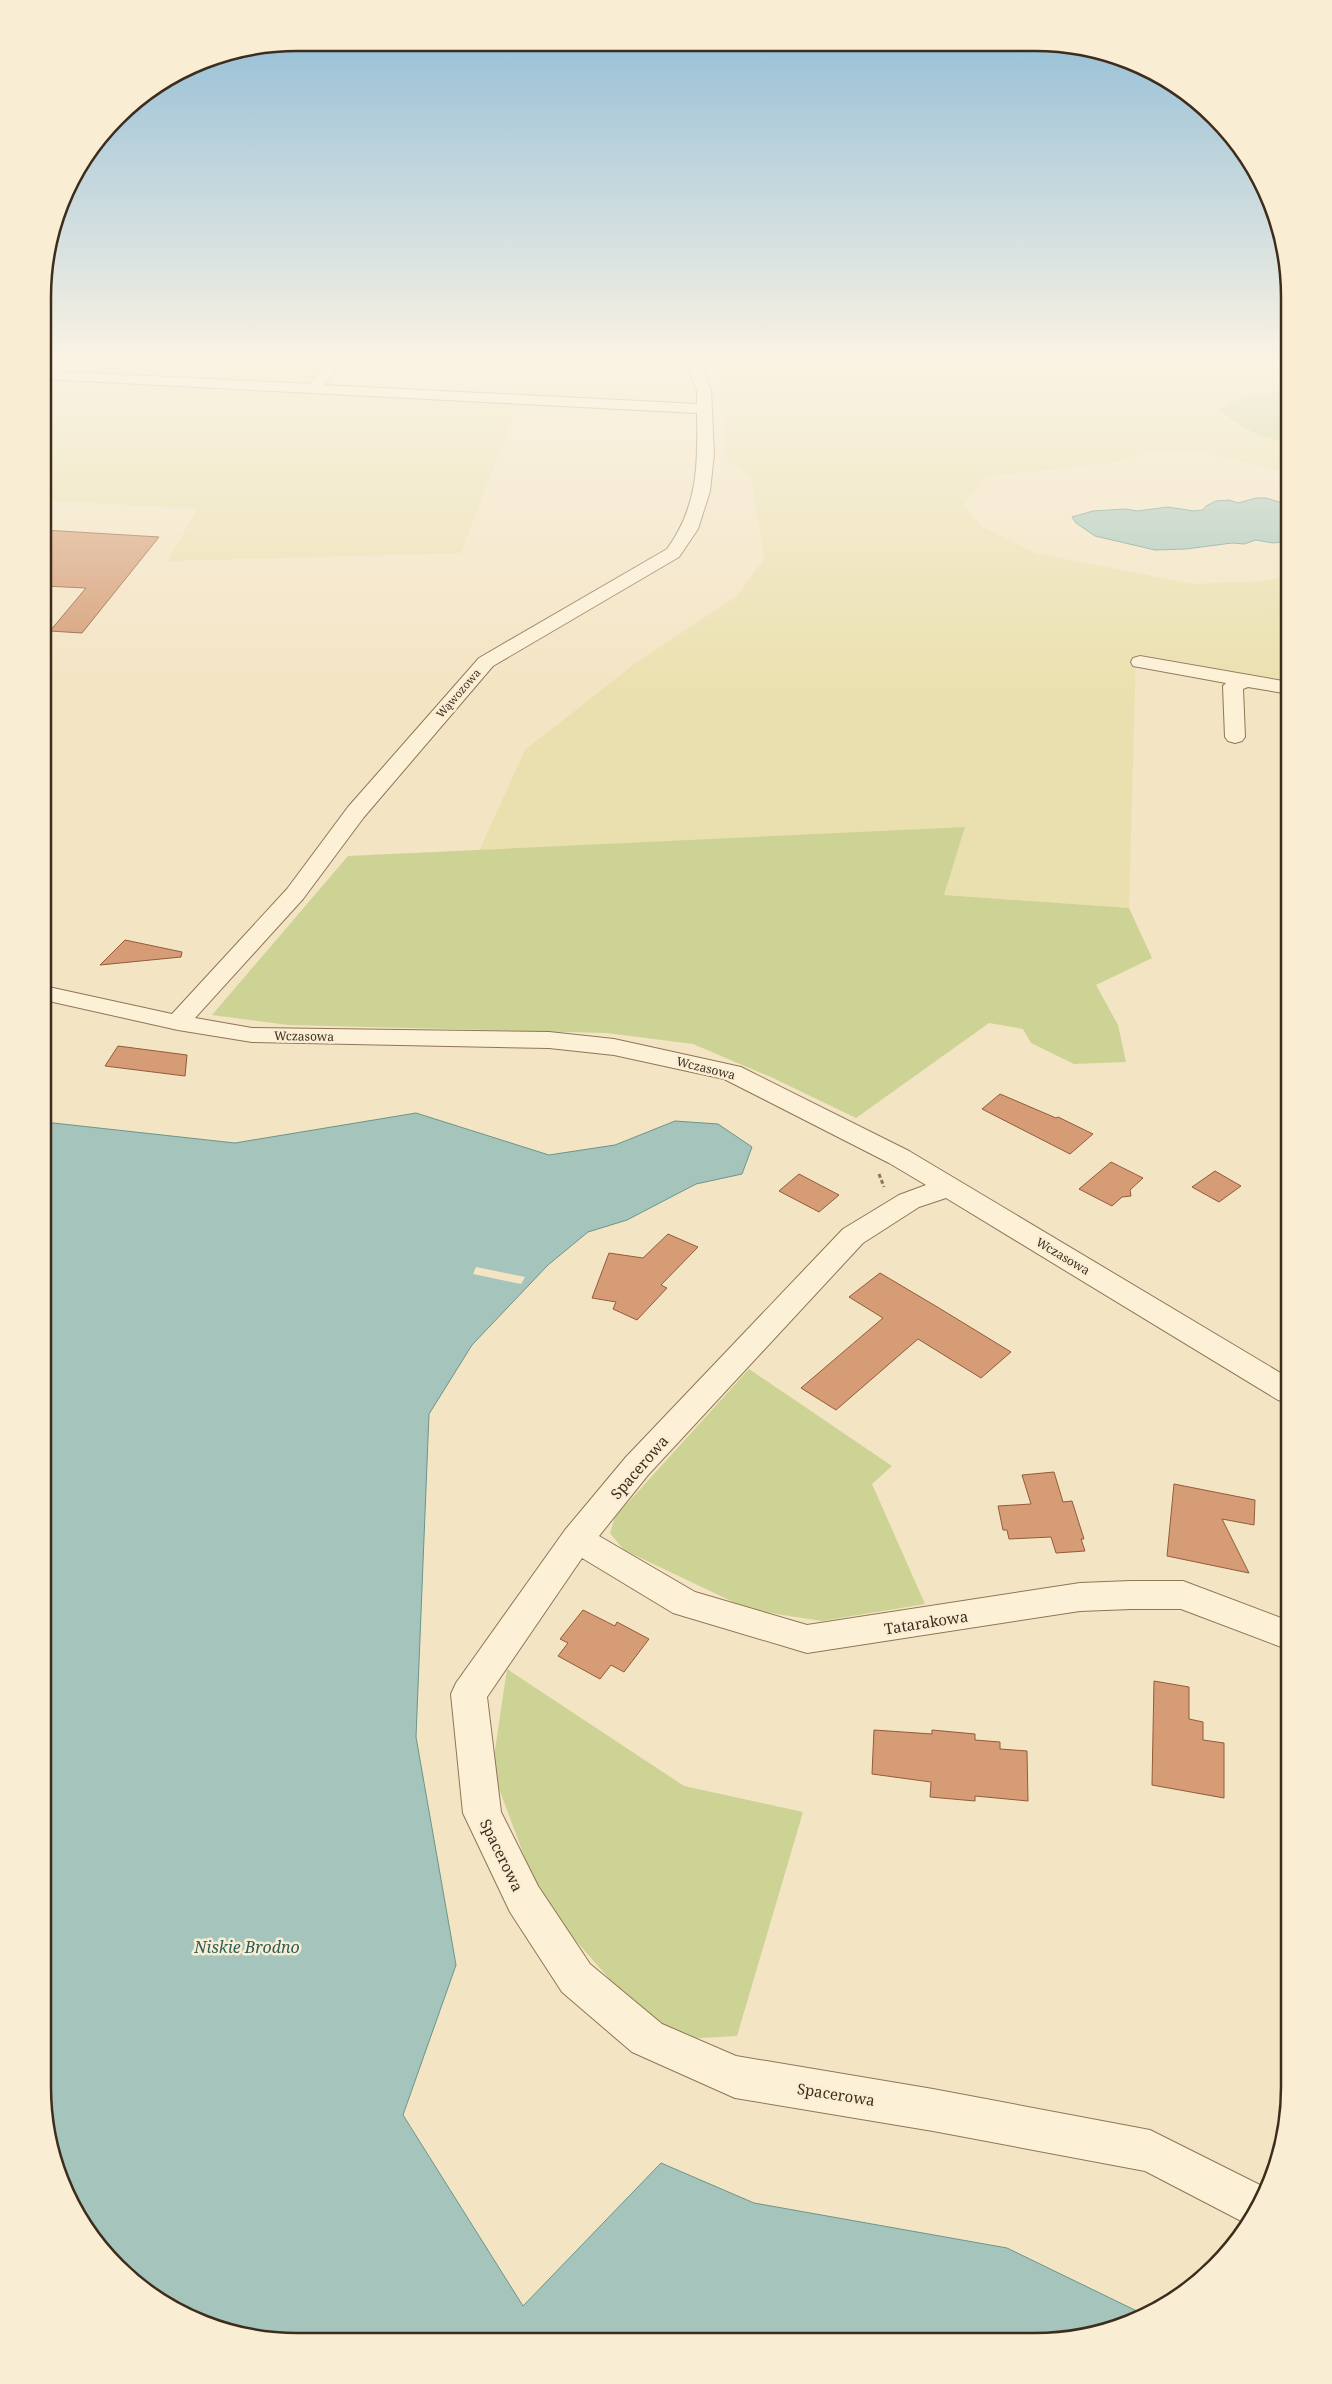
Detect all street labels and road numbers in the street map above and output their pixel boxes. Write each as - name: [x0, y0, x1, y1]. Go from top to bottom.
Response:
- street label: Wąwozowa: [433, 665, 483, 721]
- street label: Wczasowa: [274, 1027, 334, 1045]
- street label: Wczasowa: [675, 1052, 737, 1084]
- street label: Wczasowa: [1033, 1233, 1093, 1279]
- street label: Spacerowa: [606, 1431, 672, 1503]
- street label: Tatarakowa: [883, 1606, 969, 1638]
- street label: Spacerowa: [476, 1815, 528, 1895]
- street label: Spacerowa: [796, 2078, 876, 2110]

